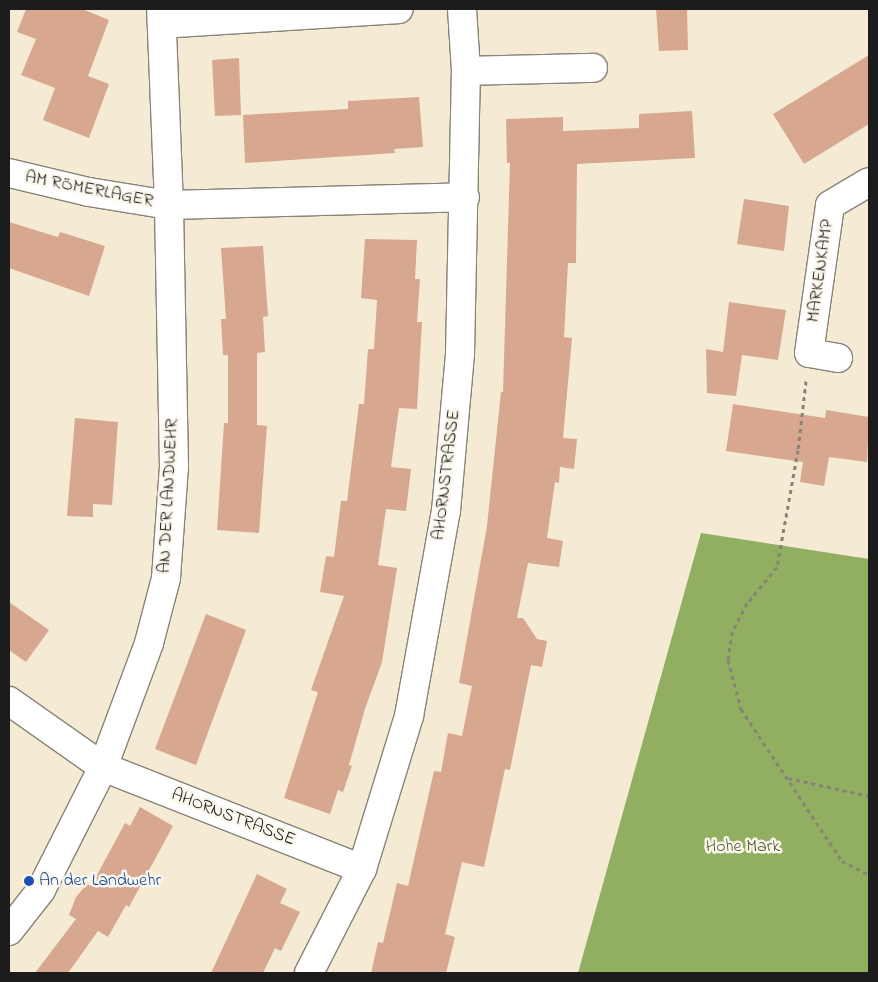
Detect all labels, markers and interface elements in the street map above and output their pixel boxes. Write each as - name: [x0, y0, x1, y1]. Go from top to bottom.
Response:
- street label: AM RÖMERLAGER: [23, 167, 155, 213]
- street label: MARKENKAMP: [803, 218, 839, 324]
- street label: AHORNSTRASSE: [428, 409, 466, 541]
- street label: AN DER LANDWEHR: [154, 418, 184, 574]
- street label: AHORNSTRASSE: [168, 784, 298, 852]
- park label: Hohe Mark: [706, 836, 780, 858]
- place label: An der Landwehr: [39, 870, 161, 892]
- marker: An der Landwehr: [23, 875, 35, 887]

